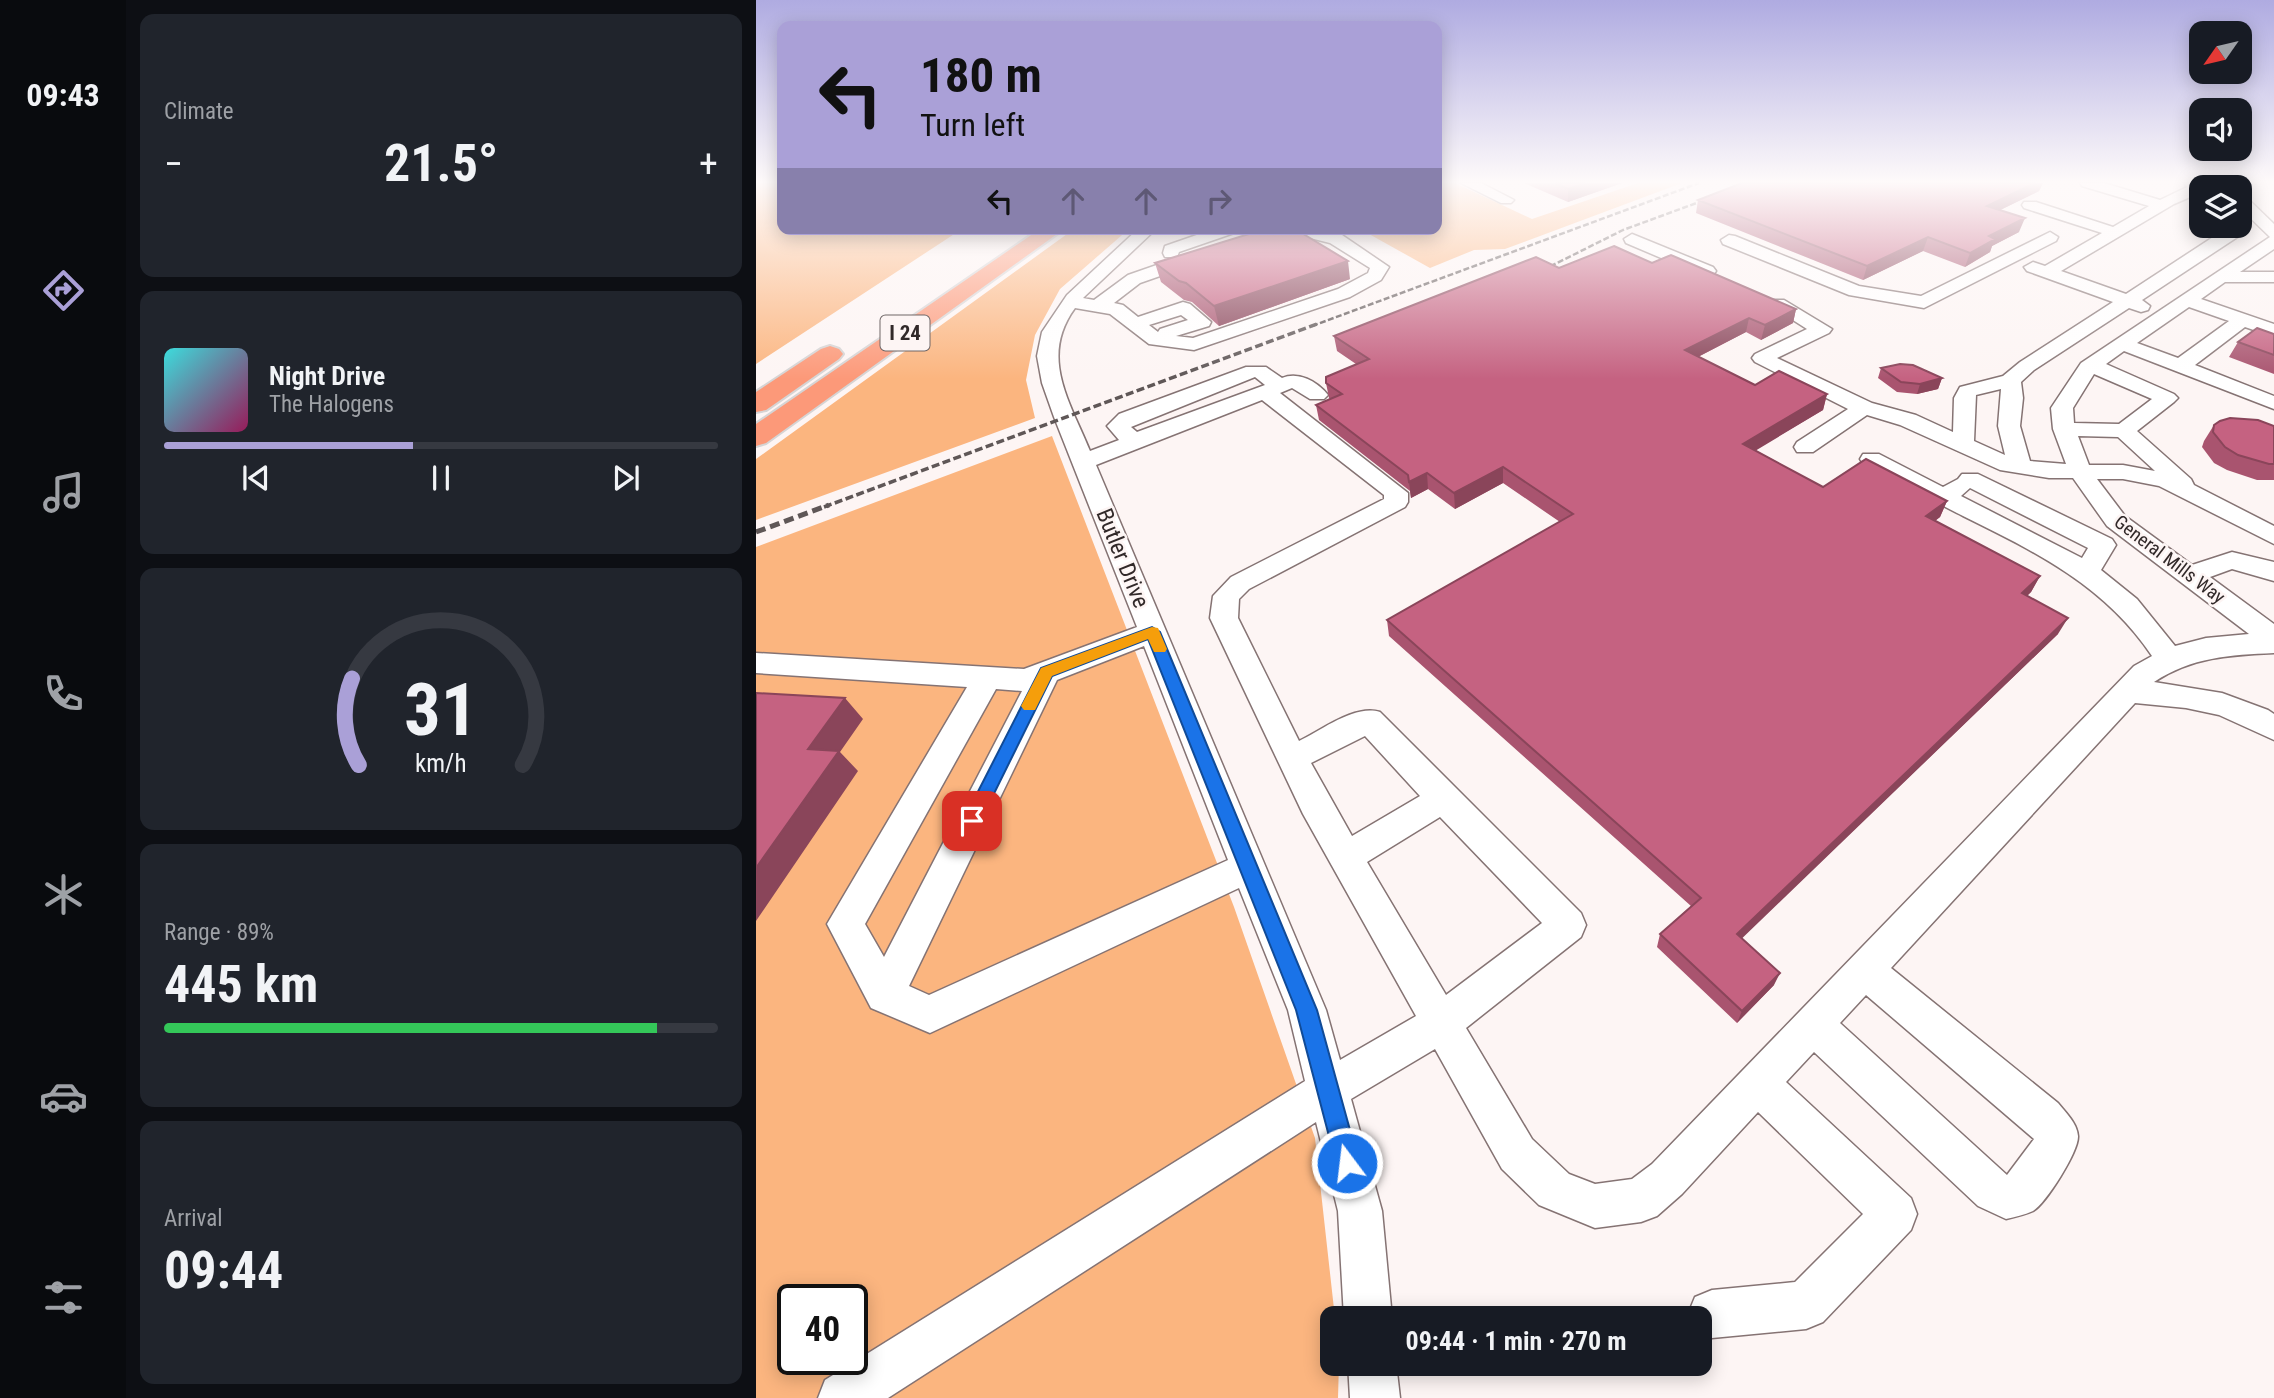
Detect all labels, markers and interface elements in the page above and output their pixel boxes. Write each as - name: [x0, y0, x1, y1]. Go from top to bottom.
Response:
- north arrow: [2189, 21, 2252, 84]
- map controls: [2189, 21, 2252, 238]
- text: 180 m: [920, 47, 1042, 104]
- icon: left: [805, 49, 896, 140]
- text: 09:43: [26, 76, 100, 114]
- text: Climate: [164, 98, 234, 125]
- button: sound: [2189, 98, 2252, 161]
- text: Turn left: [920, 106, 1025, 144]
- text: 21.5°: [384, 133, 498, 194]
- text: −: [164, 142, 183, 186]
- text: +: [699, 142, 718, 186]
- button: layers: [2189, 175, 2252, 238]
- icon: left: [981, 182, 1019, 220]
- icon: ahead: [1054, 182, 1092, 220]
- icon: ahead: [1127, 182, 1165, 220]
- icon: right: [1200, 182, 1238, 220]
- icon: directions: [39, 266, 88, 315]
- road number: I 24: [880, 316, 930, 350]
- text: Night Drive: [269, 361, 385, 391]
- text: The Halogens: [269, 391, 394, 418]
- icon: previous: [237, 459, 275, 497]
- icon: pause: [422, 459, 460, 497]
- icon: next: [607, 459, 645, 497]
- icon: music: [39, 468, 88, 517]
- street label: Butler Drive: [1090, 505, 1155, 612]
- street label: General Mills Way: [2110, 510, 2230, 609]
- text: 31: [404, 667, 478, 753]
- icon: phone: [39, 669, 88, 718]
- text: km/h: [415, 749, 467, 778]
- pin: [942, 791, 1002, 851]
- icon: arrive: [953, 802, 991, 840]
- icon: climate: [39, 870, 88, 919]
- text: Range · 89%: [164, 919, 274, 946]
- text: 445 km: [164, 954, 318, 1015]
- icon: car: [39, 1072, 88, 1121]
- position arrow: [1310, 1126, 1384, 1200]
- text: Arrival: [164, 1205, 223, 1232]
- text: 09:44: [164, 1240, 283, 1301]
- icon: filters: [39, 1273, 88, 1322]
- speed limit sign: 40: [777, 1284, 868, 1375]
- text: 09:44 · 1 min · 270 m: [1406, 1326, 1626, 1356]

